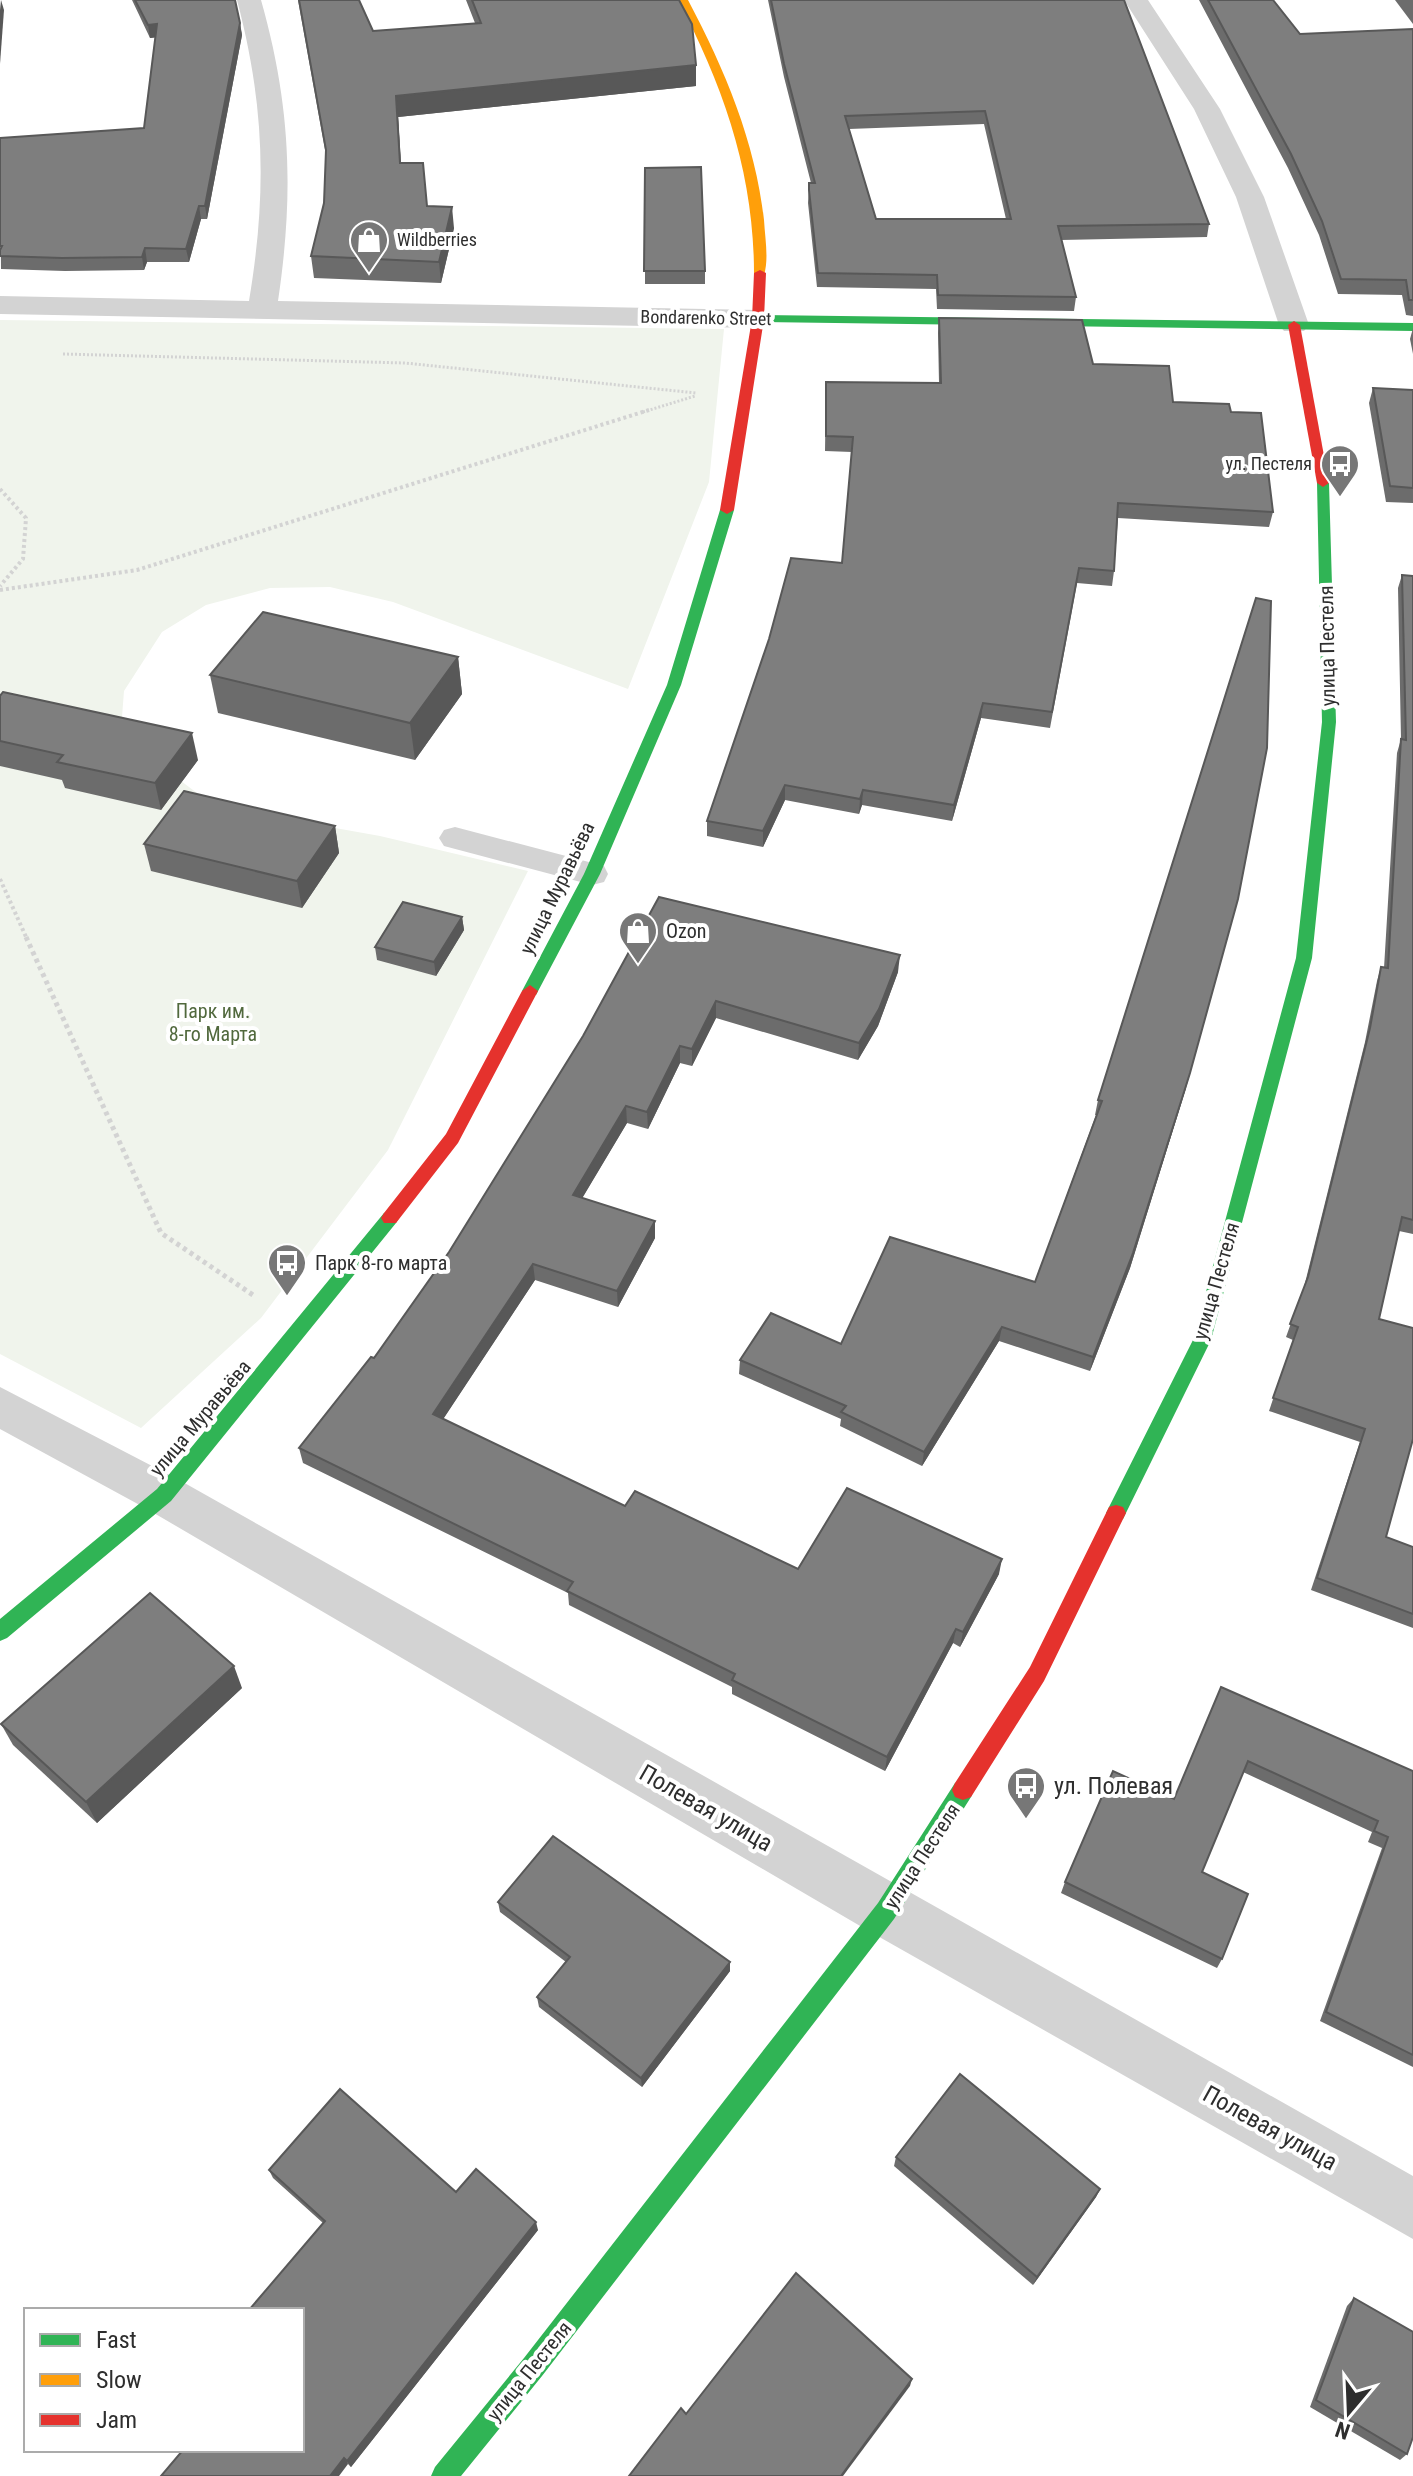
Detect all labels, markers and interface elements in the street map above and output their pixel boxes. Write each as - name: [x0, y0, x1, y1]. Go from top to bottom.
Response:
- shop icon: Wildberries: [348, 219, 390, 274]
- place label: Wildberries: [397, 229, 477, 250]
- street label: Bondarenko Street: [640, 306, 772, 329]
- bus stop icon: ул. Пестеля: [1319, 443, 1361, 498]
- place label: ул. Пестеля: [1226, 453, 1312, 474]
- street label: улица Пестеля: [1314, 585, 1340, 707]
- street label: улица Муравьёва: [515, 818, 599, 958]
- shop icon: Ozon: [617, 910, 659, 965]
- place label: Ozon: [666, 919, 706, 943]
- park label: Парк им. 8-го Марта: [169, 999, 257, 1046]
- street label: улица Пестеля: [1188, 1220, 1244, 1342]
- bus stop icon: Парк 8-го марта: [266, 1242, 308, 1297]
- place label: Парк 8-го марта: [315, 1251, 447, 1275]
- street label: улица Муравьёва: [144, 1355, 256, 1481]
- street label: Полевая улица: [634, 1759, 778, 1857]
- bus stop icon: ул. Полевая: [1005, 1765, 1047, 1820]
- place label: ул. Полевая: [1054, 1772, 1173, 1800]
- street label: улица Пестеля: [879, 1799, 965, 1913]
- street label: Полевая улица: [1198, 2080, 1342, 2176]
- legend: [24, 2308, 304, 2452]
- street label: улица Пестеля: [482, 2316, 576, 2426]
- text: Fast: [96, 2326, 137, 2354]
- text: Slow: [96, 2366, 142, 2394]
- north arrow: [1309, 2372, 1389, 2452]
- text: Jam: [96, 2406, 137, 2434]
- text: N: [1332, 2416, 1353, 2444]

